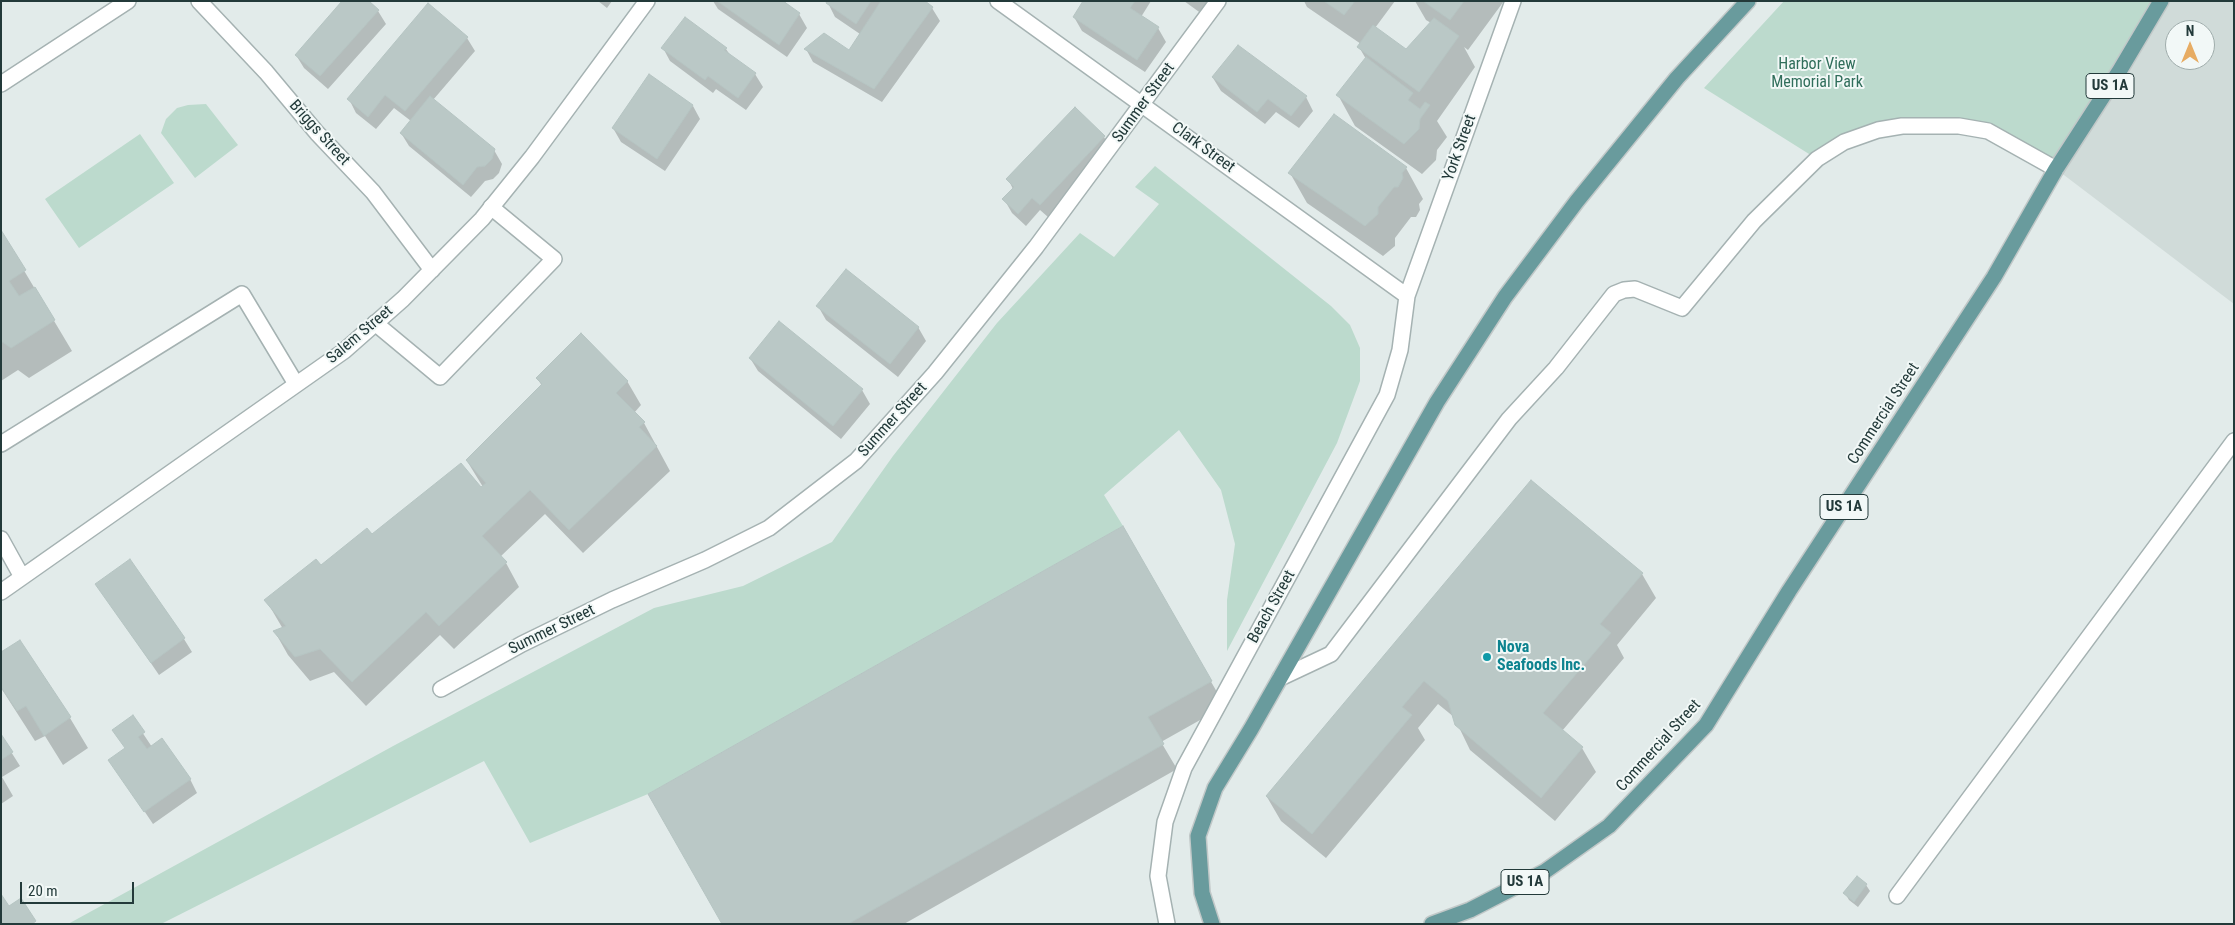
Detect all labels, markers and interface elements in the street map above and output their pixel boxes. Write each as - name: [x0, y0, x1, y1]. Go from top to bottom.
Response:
- north arrow: [2165, 20, 2215, 70]
- text: N: [2186, 23, 2194, 39]
- park label: Harbor View Memorial Park: [1771, 55, 1863, 93]
- street label: Summer Street: [1109, 59, 1179, 147]
- road number: US 1A: [2086, 74, 2134, 98]
- street label: Briggs Street: [285, 96, 353, 170]
- street label: York Street: [1439, 112, 1481, 184]
- street label: Clark Street: [1168, 119, 1238, 177]
- street label: Salem Street: [323, 302, 397, 368]
- street label: Commercial Street: [1844, 360, 1924, 468]
- street label: Summer Street: [855, 379, 931, 461]
- road number: US 1A: [1820, 494, 1868, 520]
- street label: Beach Street: [1244, 567, 1300, 647]
- street label: Summer Street: [506, 601, 598, 659]
- place label: Nova Seafoods Inc.: [1497, 638, 1585, 676]
- marker: Nova Seafoods Inc.: [1481, 651, 1493, 663]
- street label: Commercial Street: [1613, 696, 1705, 796]
- road number: US 1A: [1501, 870, 1549, 894]
- scale bar: [22, 872, 136, 904]
- text: 20 m: [28, 882, 58, 900]

